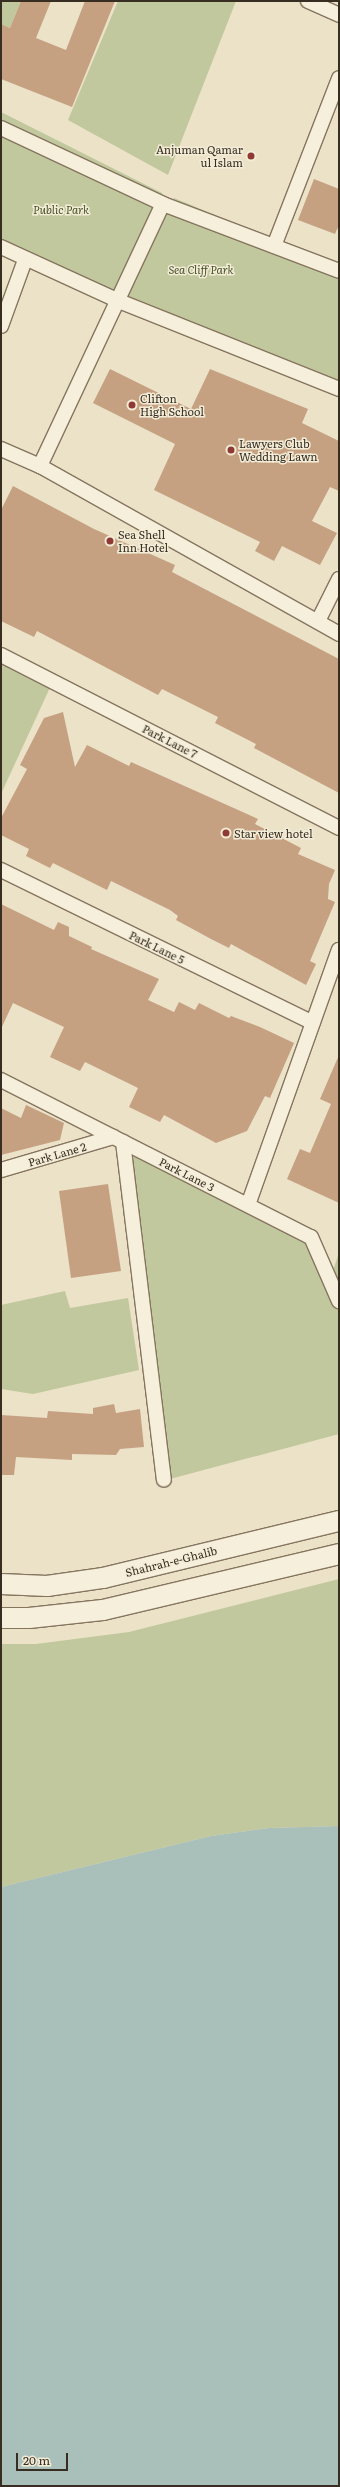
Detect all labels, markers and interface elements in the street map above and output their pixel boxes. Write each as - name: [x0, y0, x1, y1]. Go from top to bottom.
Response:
- place label: Anjuman Qamar ul Islam: [156, 143, 243, 169]
- marker: Anjuman Qamar ul Islam: [246, 151, 256, 161]
- park label: Public Park: [33, 202, 89, 216]
- park label: Sea Cliff Park: [169, 262, 233, 276]
- place label: Clifton High School: [140, 392, 204, 418]
- marker: Clifton High School: [127, 400, 137, 410]
- place label: Lawyers Club Wedding Lawn: [239, 437, 318, 463]
- marker: Lawyers Club Wedding Lawn: [226, 445, 236, 455]
- place label: Sea Shell Inn Hotel: [118, 528, 168, 554]
- marker: Sea Shell Inn Hotel: [105, 536, 115, 546]
- street label: Park Lane 7: [140, 722, 200, 760]
- place label: Star view hotel: [234, 826, 313, 840]
- marker: Star view hotel: [221, 828, 231, 838]
- street label: Park Lane 5: [127, 928, 187, 966]
- street label: Park Lane 2: [26, 1139, 88, 1169]
- street label: Park Lane 3: [157, 1154, 217, 1194]
- street label: Shahrah-e-Ghalib: [124, 1543, 218, 1579]
- scale bar: [18, 2445, 70, 2471]
- text: 20 m: [23, 2451, 50, 2469]

